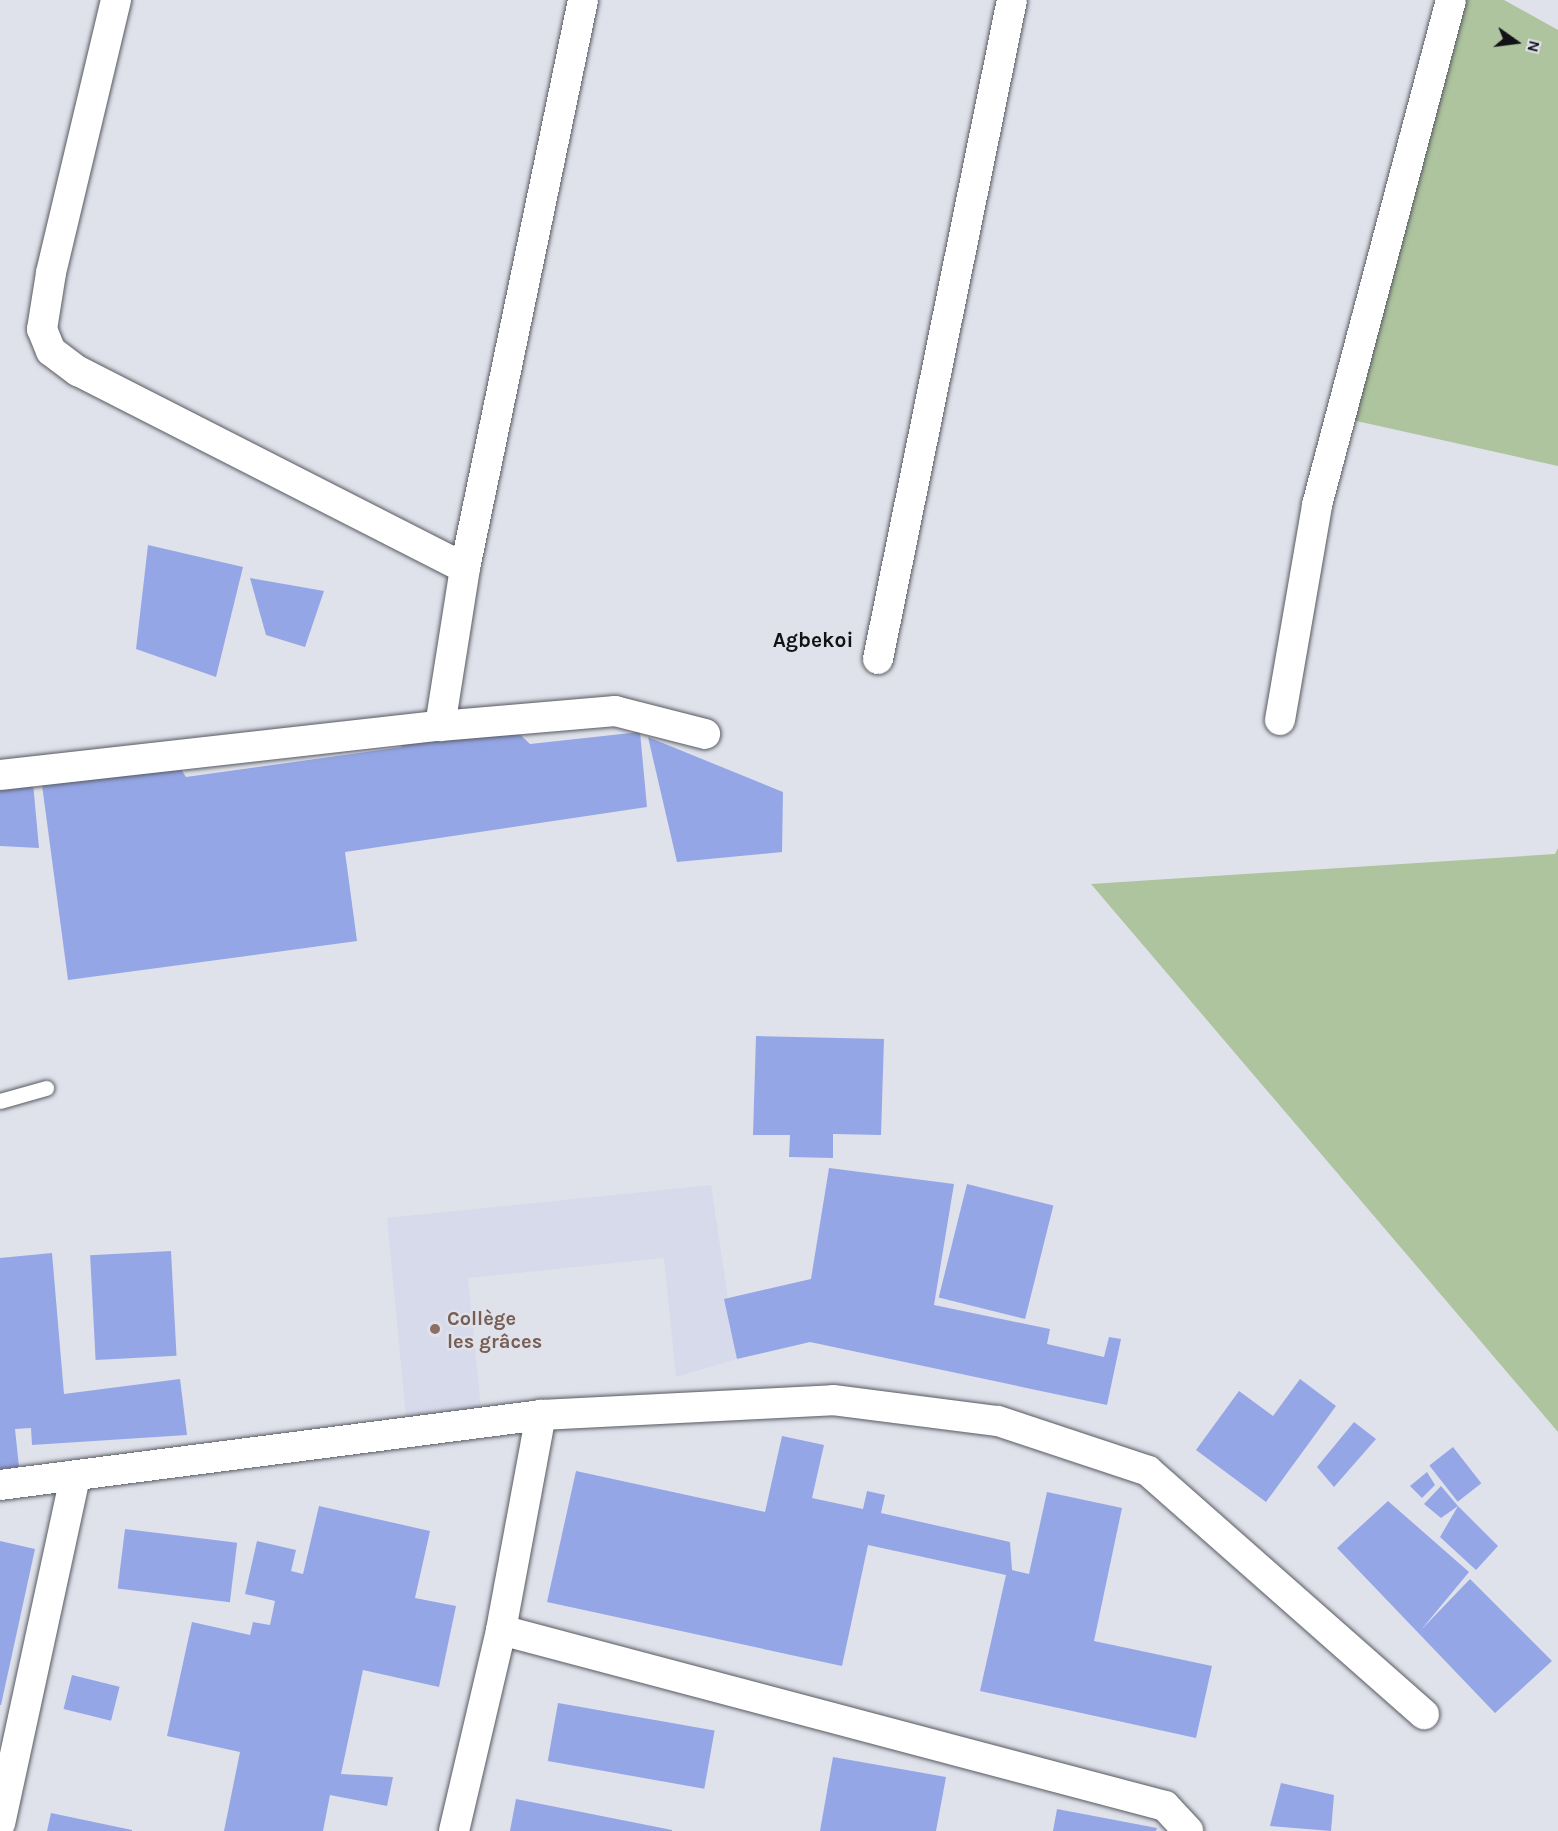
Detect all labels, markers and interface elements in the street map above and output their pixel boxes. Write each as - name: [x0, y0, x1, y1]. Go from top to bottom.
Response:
- north arrow: [1486, 12, 1546, 72]
- text: N: [1523, 39, 1545, 54]
- district label: Agbekoi: [773, 627, 853, 653]
- place label: Collège les grâces: [447, 1306, 542, 1353]
- marker: Collège les grâces: [428, 1322, 442, 1336]

